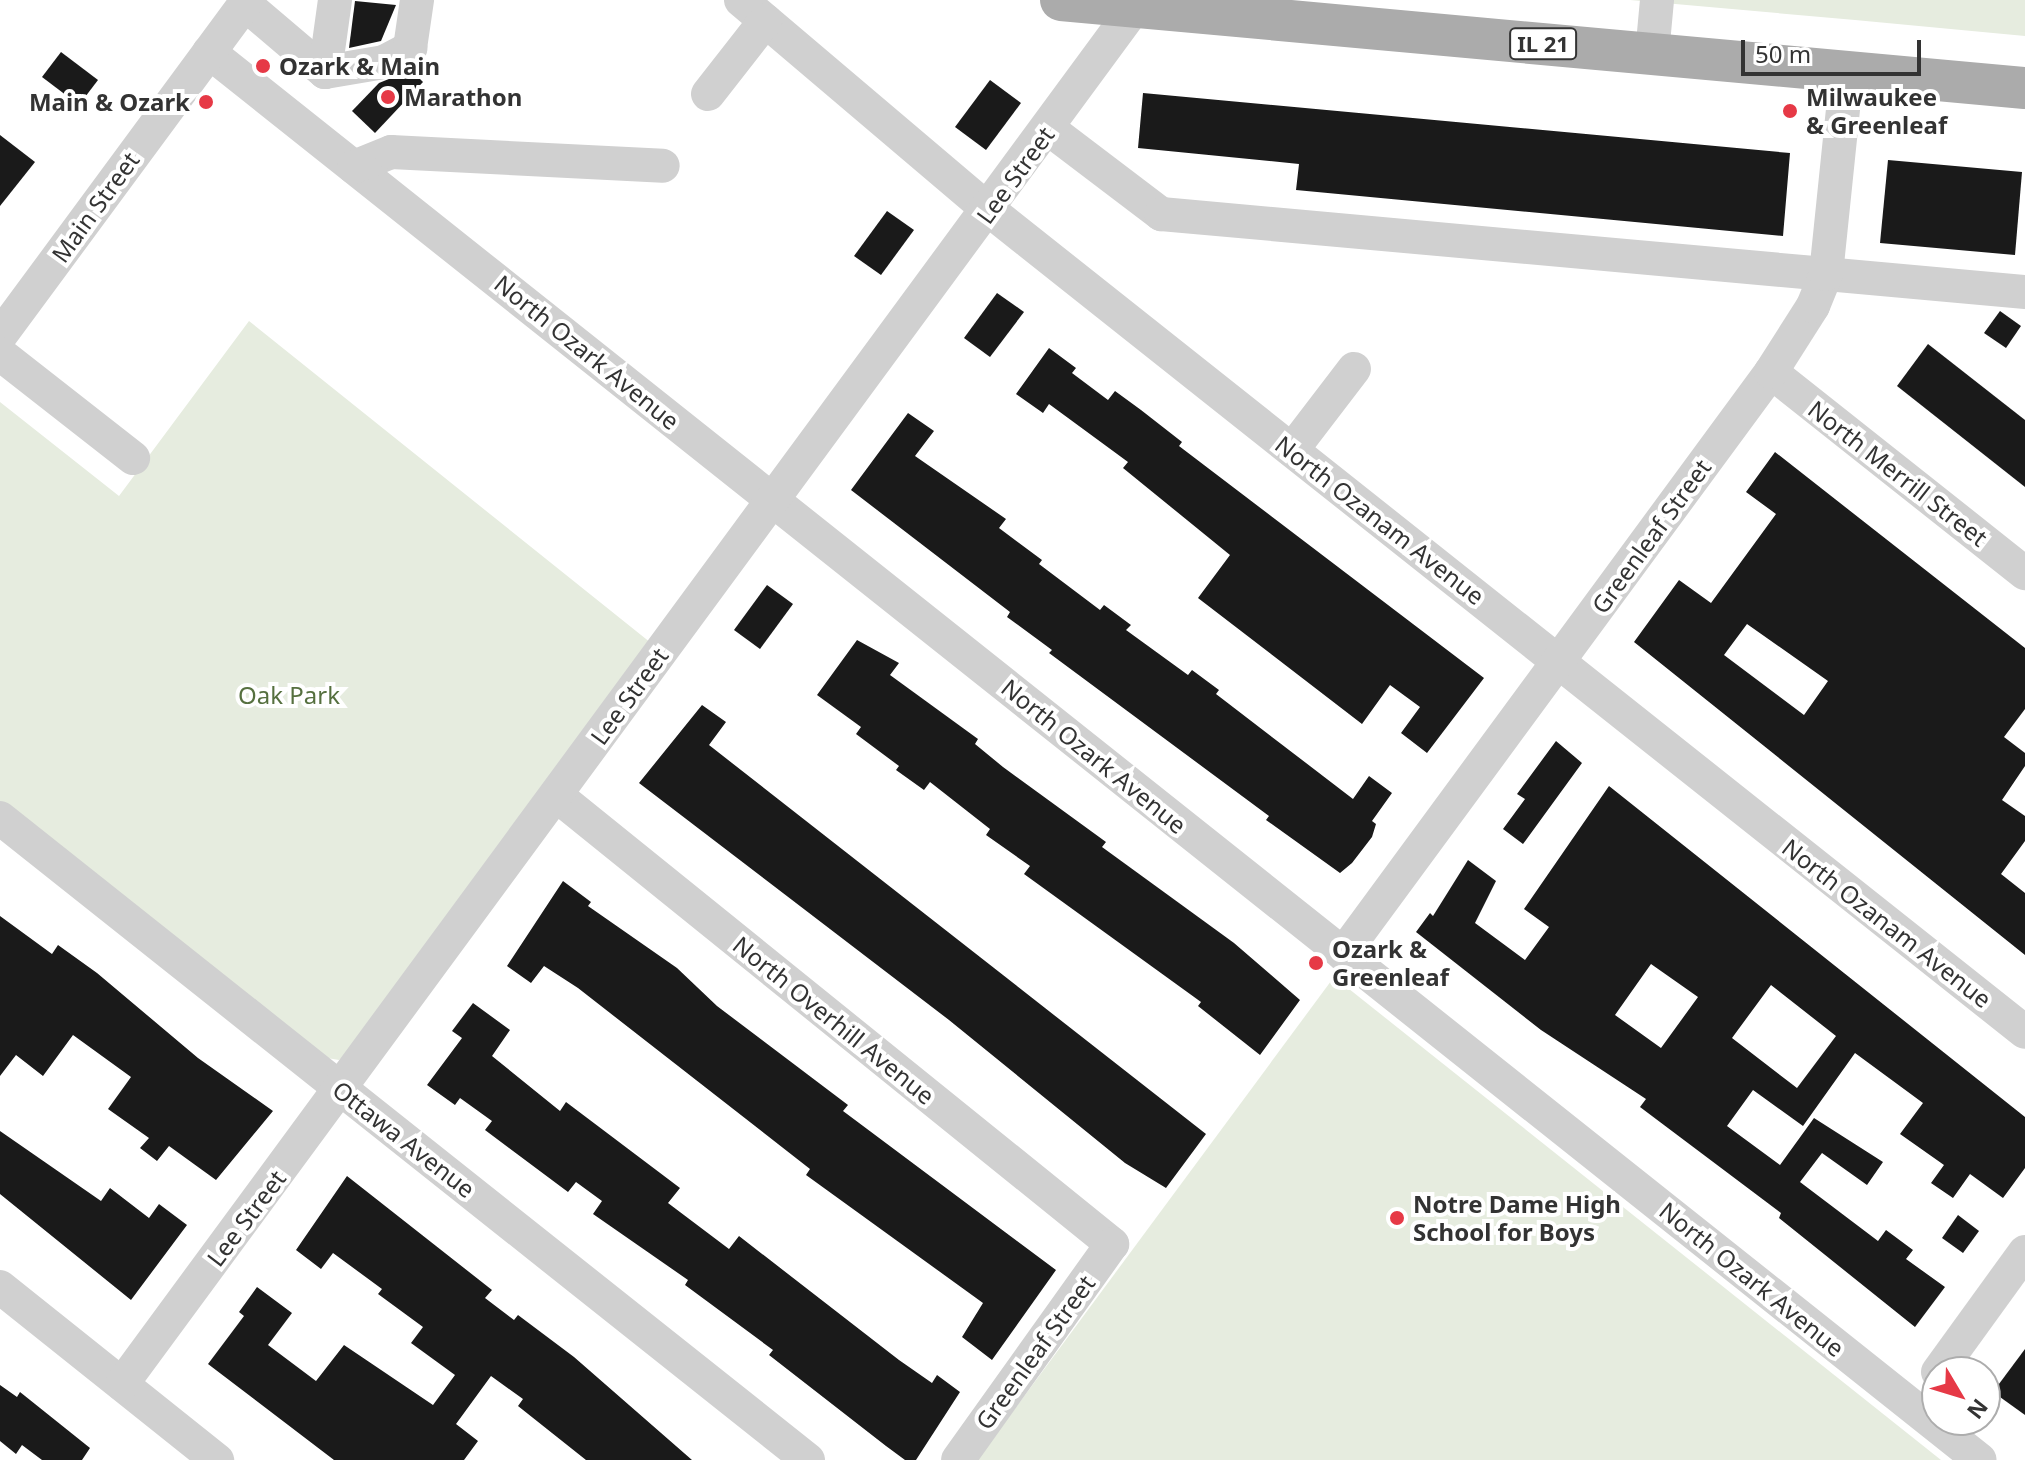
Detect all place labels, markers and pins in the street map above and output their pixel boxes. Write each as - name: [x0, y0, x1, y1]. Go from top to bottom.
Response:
- place label: Ozark & Main: [279, 52, 440, 80]
- marker: Ozark & Main: [254, 57, 272, 75]
- place label: Marathon: [404, 83, 522, 111]
- place label: Milwaukee & Greenleaf: [1806, 83, 1947, 139]
- place label: Main & Ozark: [29, 88, 190, 116]
- marker: Marathon: [379, 88, 397, 106]
- marker: Main & Ozark: [197, 93, 215, 111]
- marker: Milwaukee & Greenleaf: [1781, 102, 1799, 120]
- place label: Ozark & Greenleaf: [1332, 935, 1449, 991]
- marker: Ozark & Greenleaf: [1307, 954, 1325, 972]
- place label: Notre Dame High School for Boys: [1413, 1190, 1621, 1246]
- marker: Notre Dame High School for Boys: [1388, 1209, 1406, 1227]

